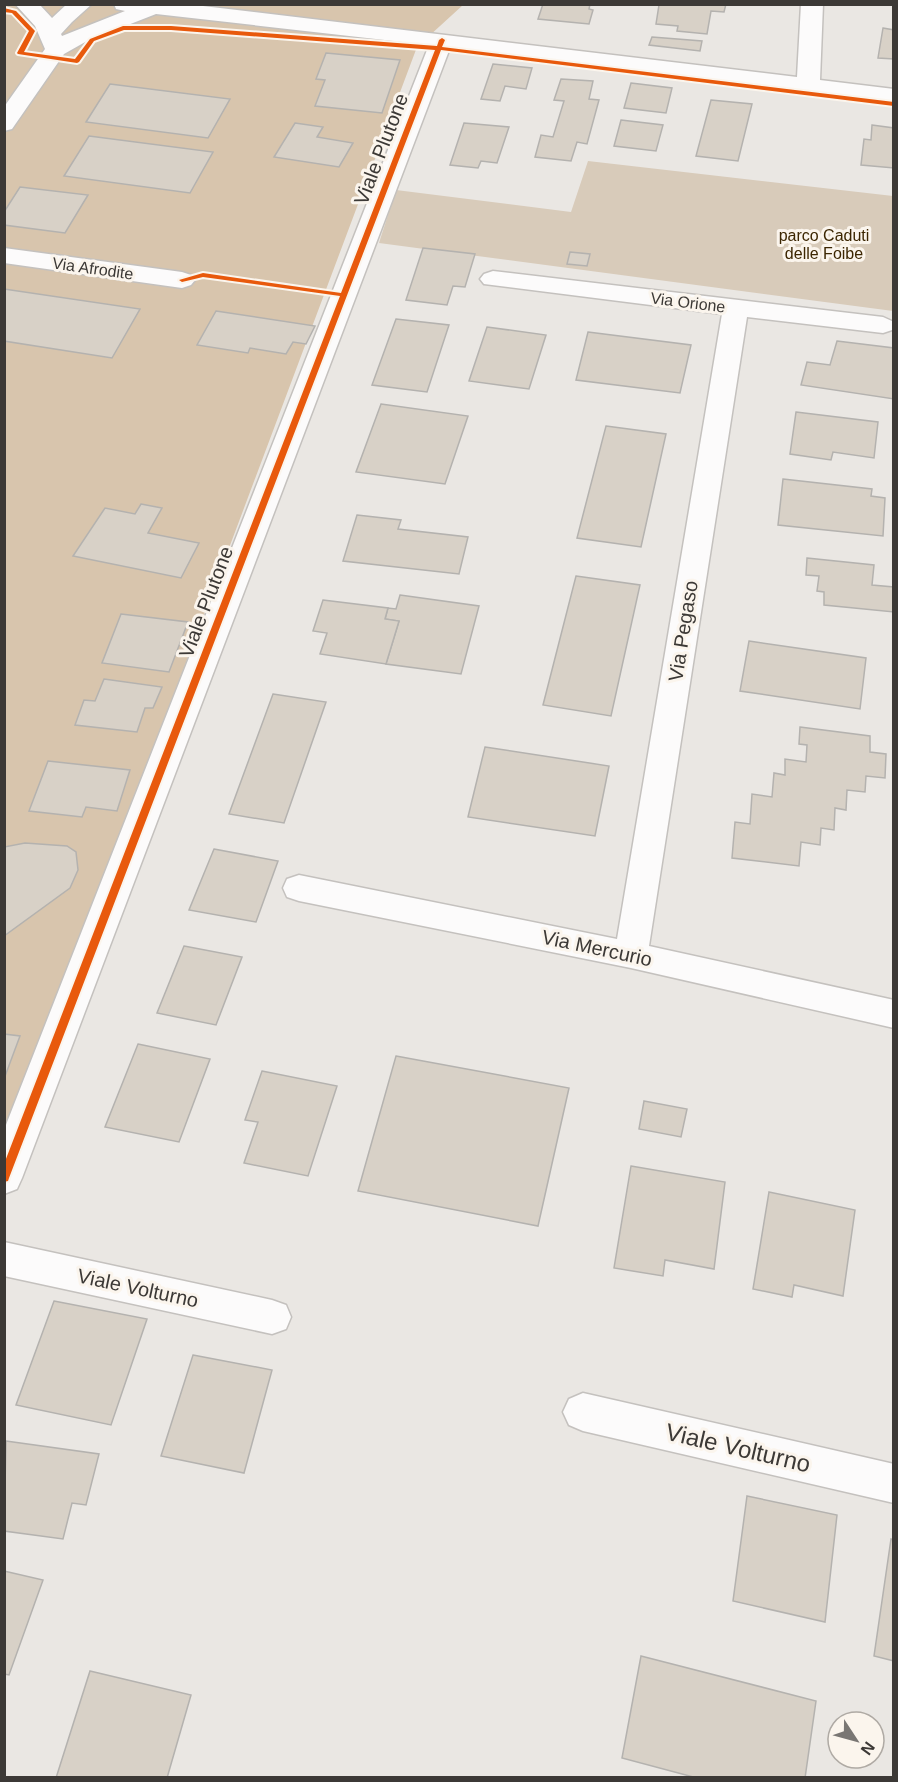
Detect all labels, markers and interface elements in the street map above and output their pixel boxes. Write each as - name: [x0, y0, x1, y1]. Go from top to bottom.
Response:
- street label: Viale Plutone: [350, 90, 412, 208]
- park label: parco Caduti delle Foibe: [779, 227, 869, 262]
- street label: Via Afrodite: [51, 254, 135, 283]
- street label: Via Orione: [650, 289, 726, 316]
- street label: Viale Plutone: [175, 543, 237, 661]
- street label: Via Pegaso: [664, 579, 702, 683]
- street label: Via Mercurio: [540, 926, 654, 970]
- street label: Viale Volturno: [76, 1264, 200, 1312]
- street label: Viale Volturno: [663, 1418, 813, 1477]
- north arrow: [826, 1710, 886, 1770]
- text: N: [857, 1739, 878, 1758]

